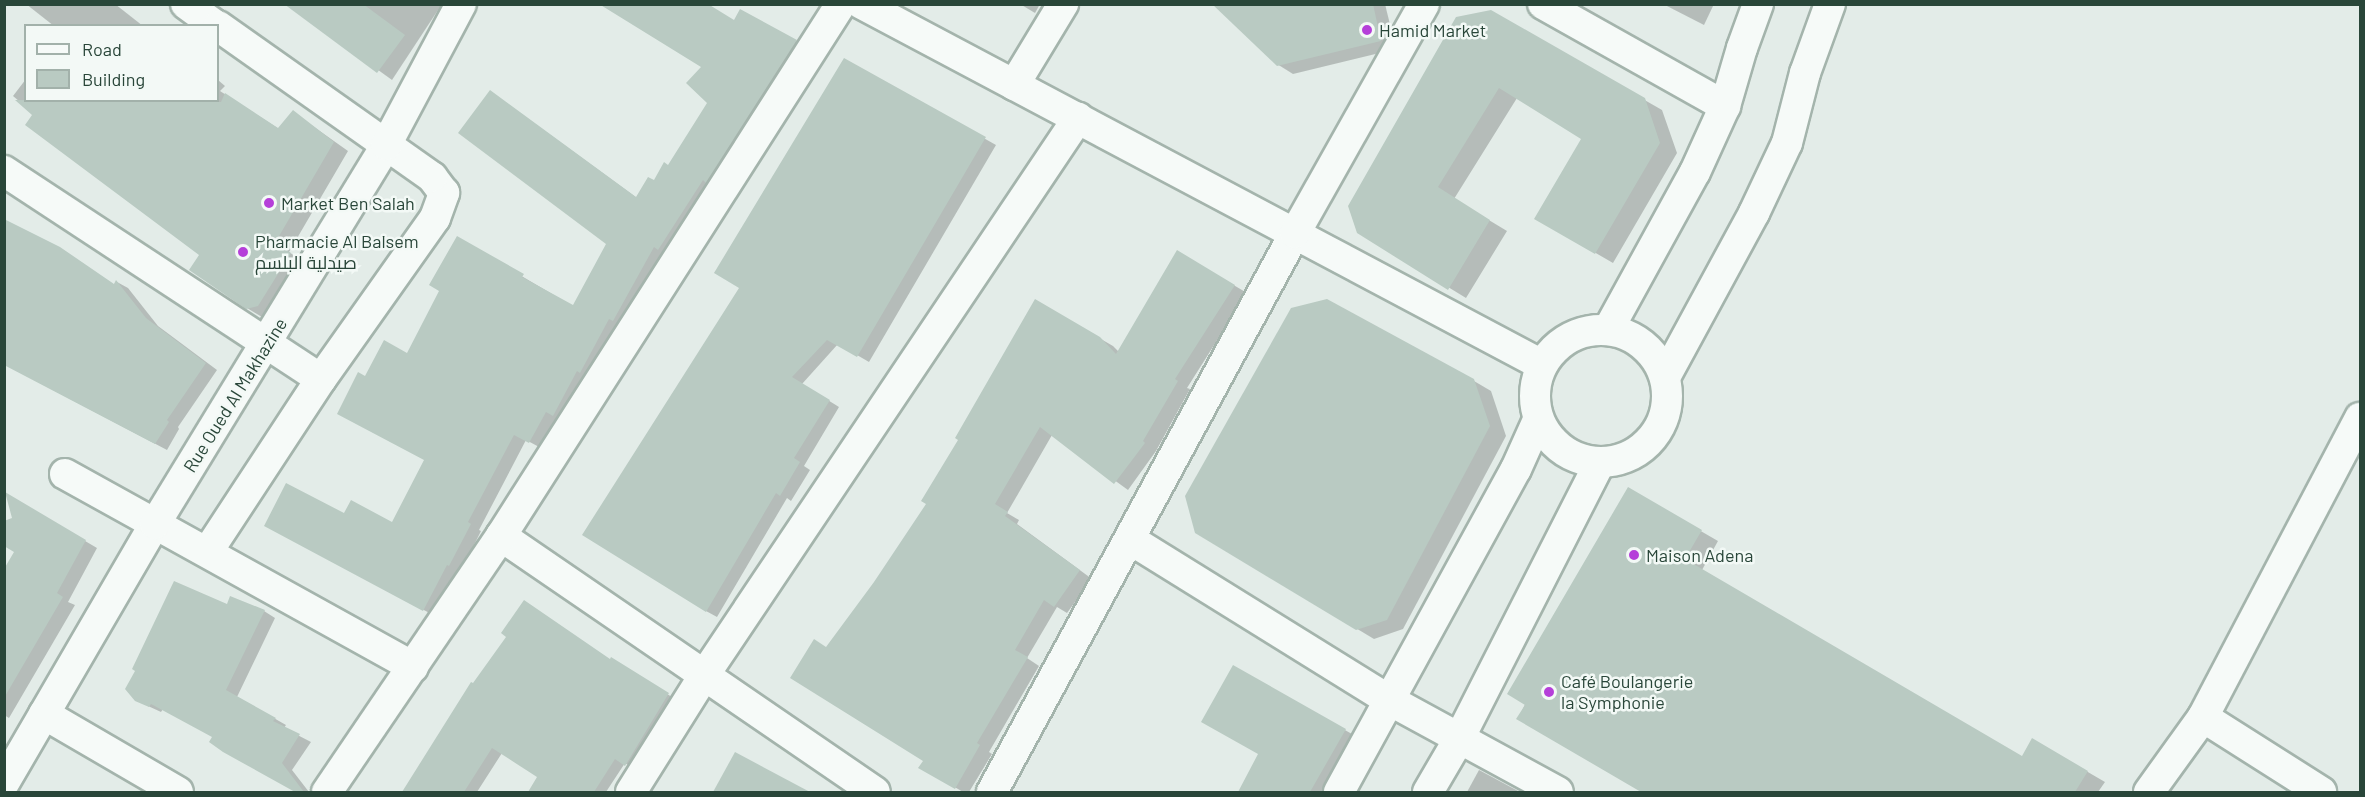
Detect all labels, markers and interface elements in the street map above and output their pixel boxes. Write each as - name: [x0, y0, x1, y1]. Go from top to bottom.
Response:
- place label: Hamid Market: [1379, 19, 1486, 41]
- marker: Hamid Market: [1360, 23, 1374, 37]
- legend: [24, 24, 219, 102]
- text: Road: [82, 38, 122, 60]
- text: Building: [82, 68, 145, 90]
- place label: Market Ben Salah: [281, 192, 415, 214]
- marker: Market Ben Salah: [262, 196, 276, 210]
- place label: Pharmacie Al Balsem صيدلية البلسم: [255, 231, 419, 274]
- marker: Pharmacie Al Balsem صيدلية البلسم: [236, 245, 250, 259]
- street label: Rue Oued Al Makhazine: [179, 314, 291, 476]
- place label: Maison Adena: [1646, 544, 1753, 566]
- marker: Maison Adena: [1627, 548, 1641, 562]
- place label: Café Boulangerie la Symphonie: [1561, 671, 1693, 714]
- marker: Café Boulangerie la Symphonie: [1542, 685, 1556, 699]

